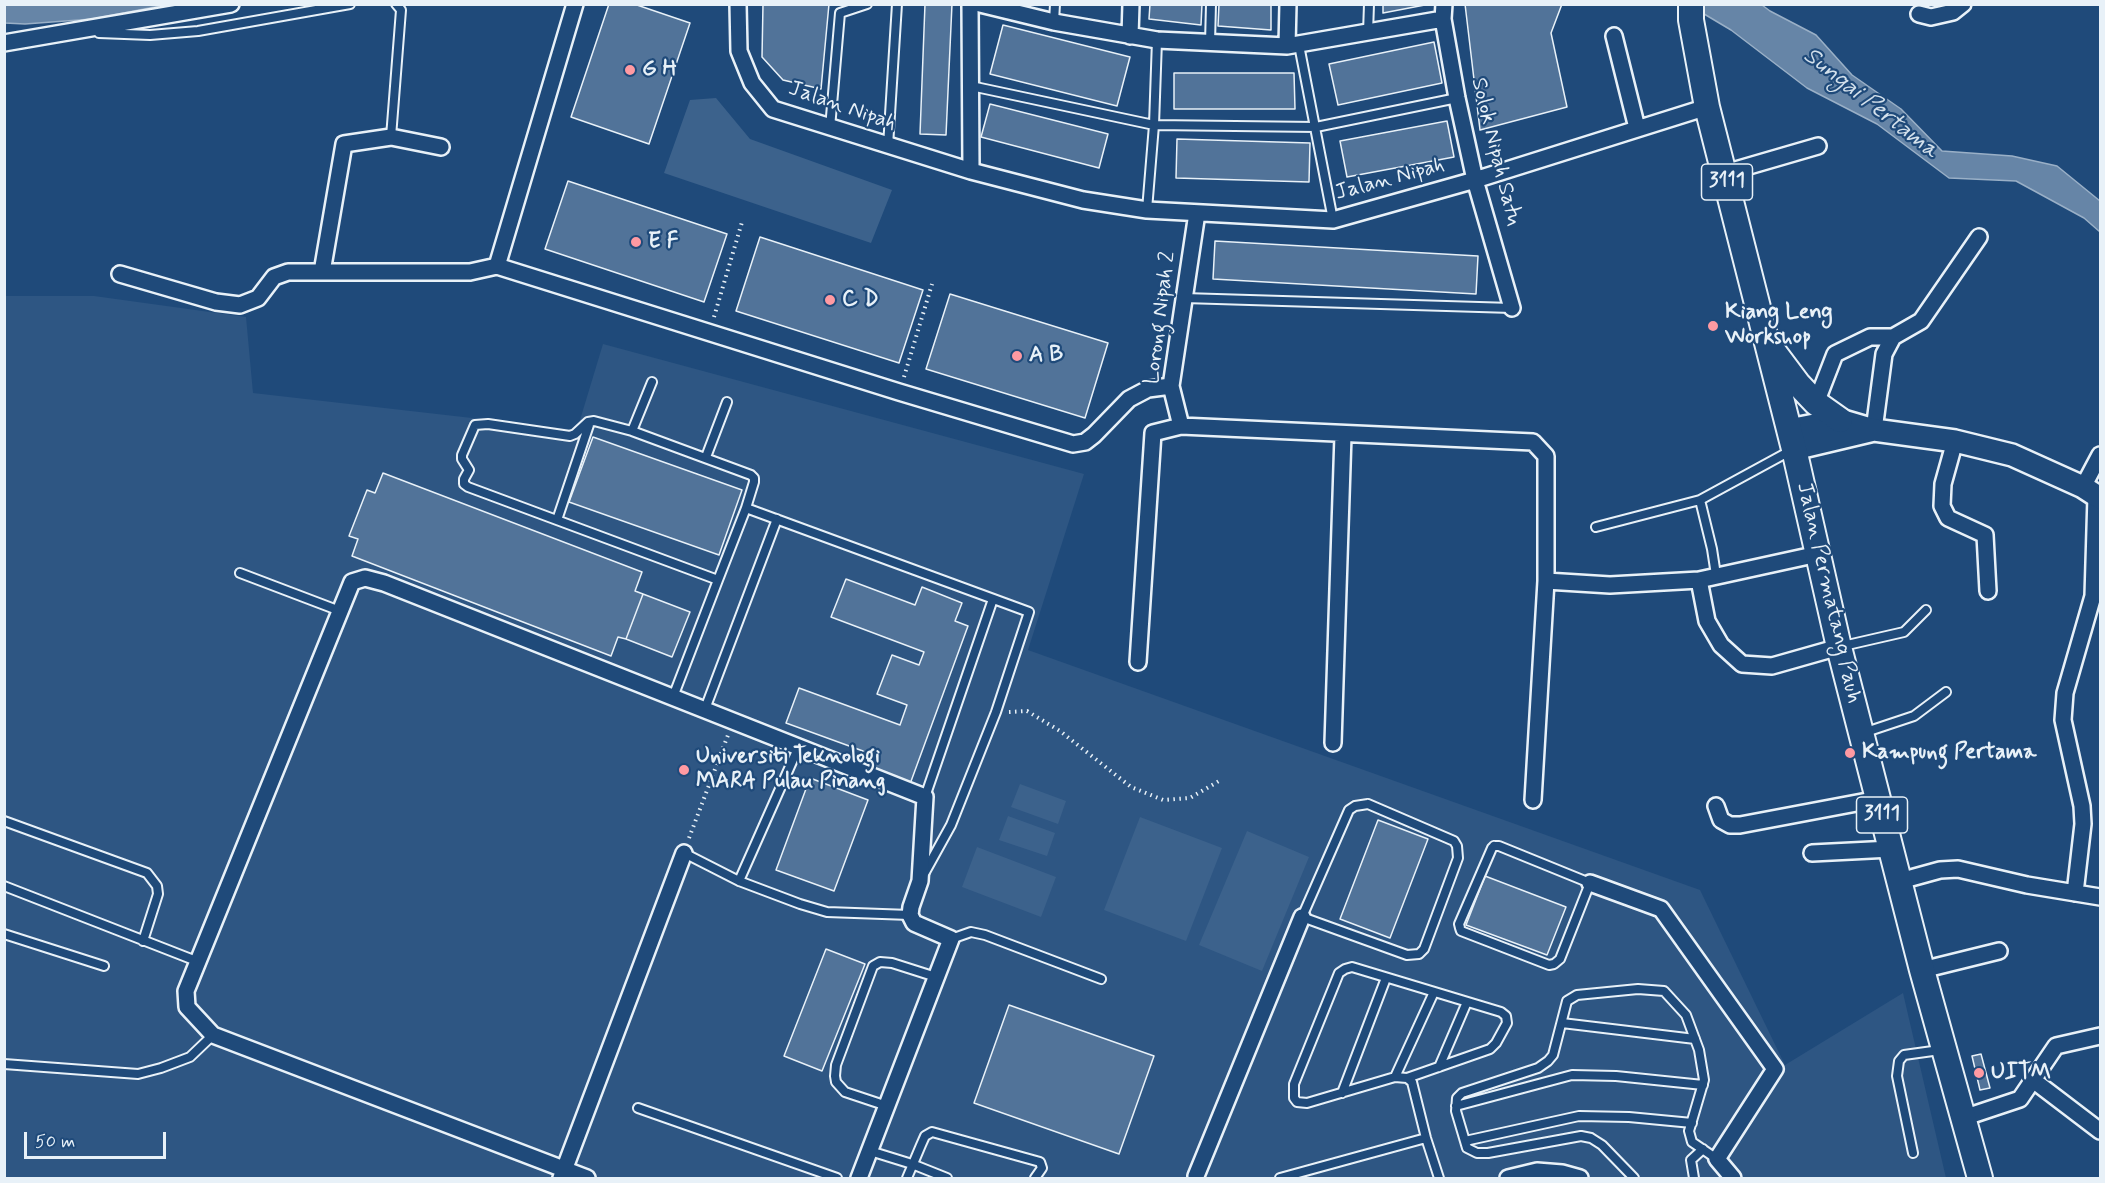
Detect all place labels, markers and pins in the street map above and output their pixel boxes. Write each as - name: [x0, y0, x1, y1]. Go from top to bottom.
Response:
- place label: G H: [642, 57, 677, 83]
- marker: G H: [623, 63, 637, 77]
- place label: E F: [648, 229, 678, 255]
- marker: E F: [629, 235, 643, 249]
- place label: C D: [842, 287, 879, 313]
- marker: C D: [823, 293, 837, 307]
- place label: Kiang Leng Workshop: [1725, 300, 1833, 352]
- marker: Kiang Leng Workshop: [1706, 319, 1720, 333]
- place label: A B: [1029, 343, 1063, 369]
- marker: A B: [1010, 349, 1024, 363]
- place label: Kampung Pertama: [1862, 740, 2036, 766]
- place label: Universiti Teknologi MARA Pulau Pinang: [696, 744, 886, 796]
- marker: Kampung Pertama: [1843, 746, 1857, 760]
- marker: Universiti Teknologi MARA Pulau Pinang: [677, 763, 691, 777]
- place label: UITM: [1991, 1060, 2051, 1086]
- marker: UITM: [1972, 1066, 1986, 1080]

